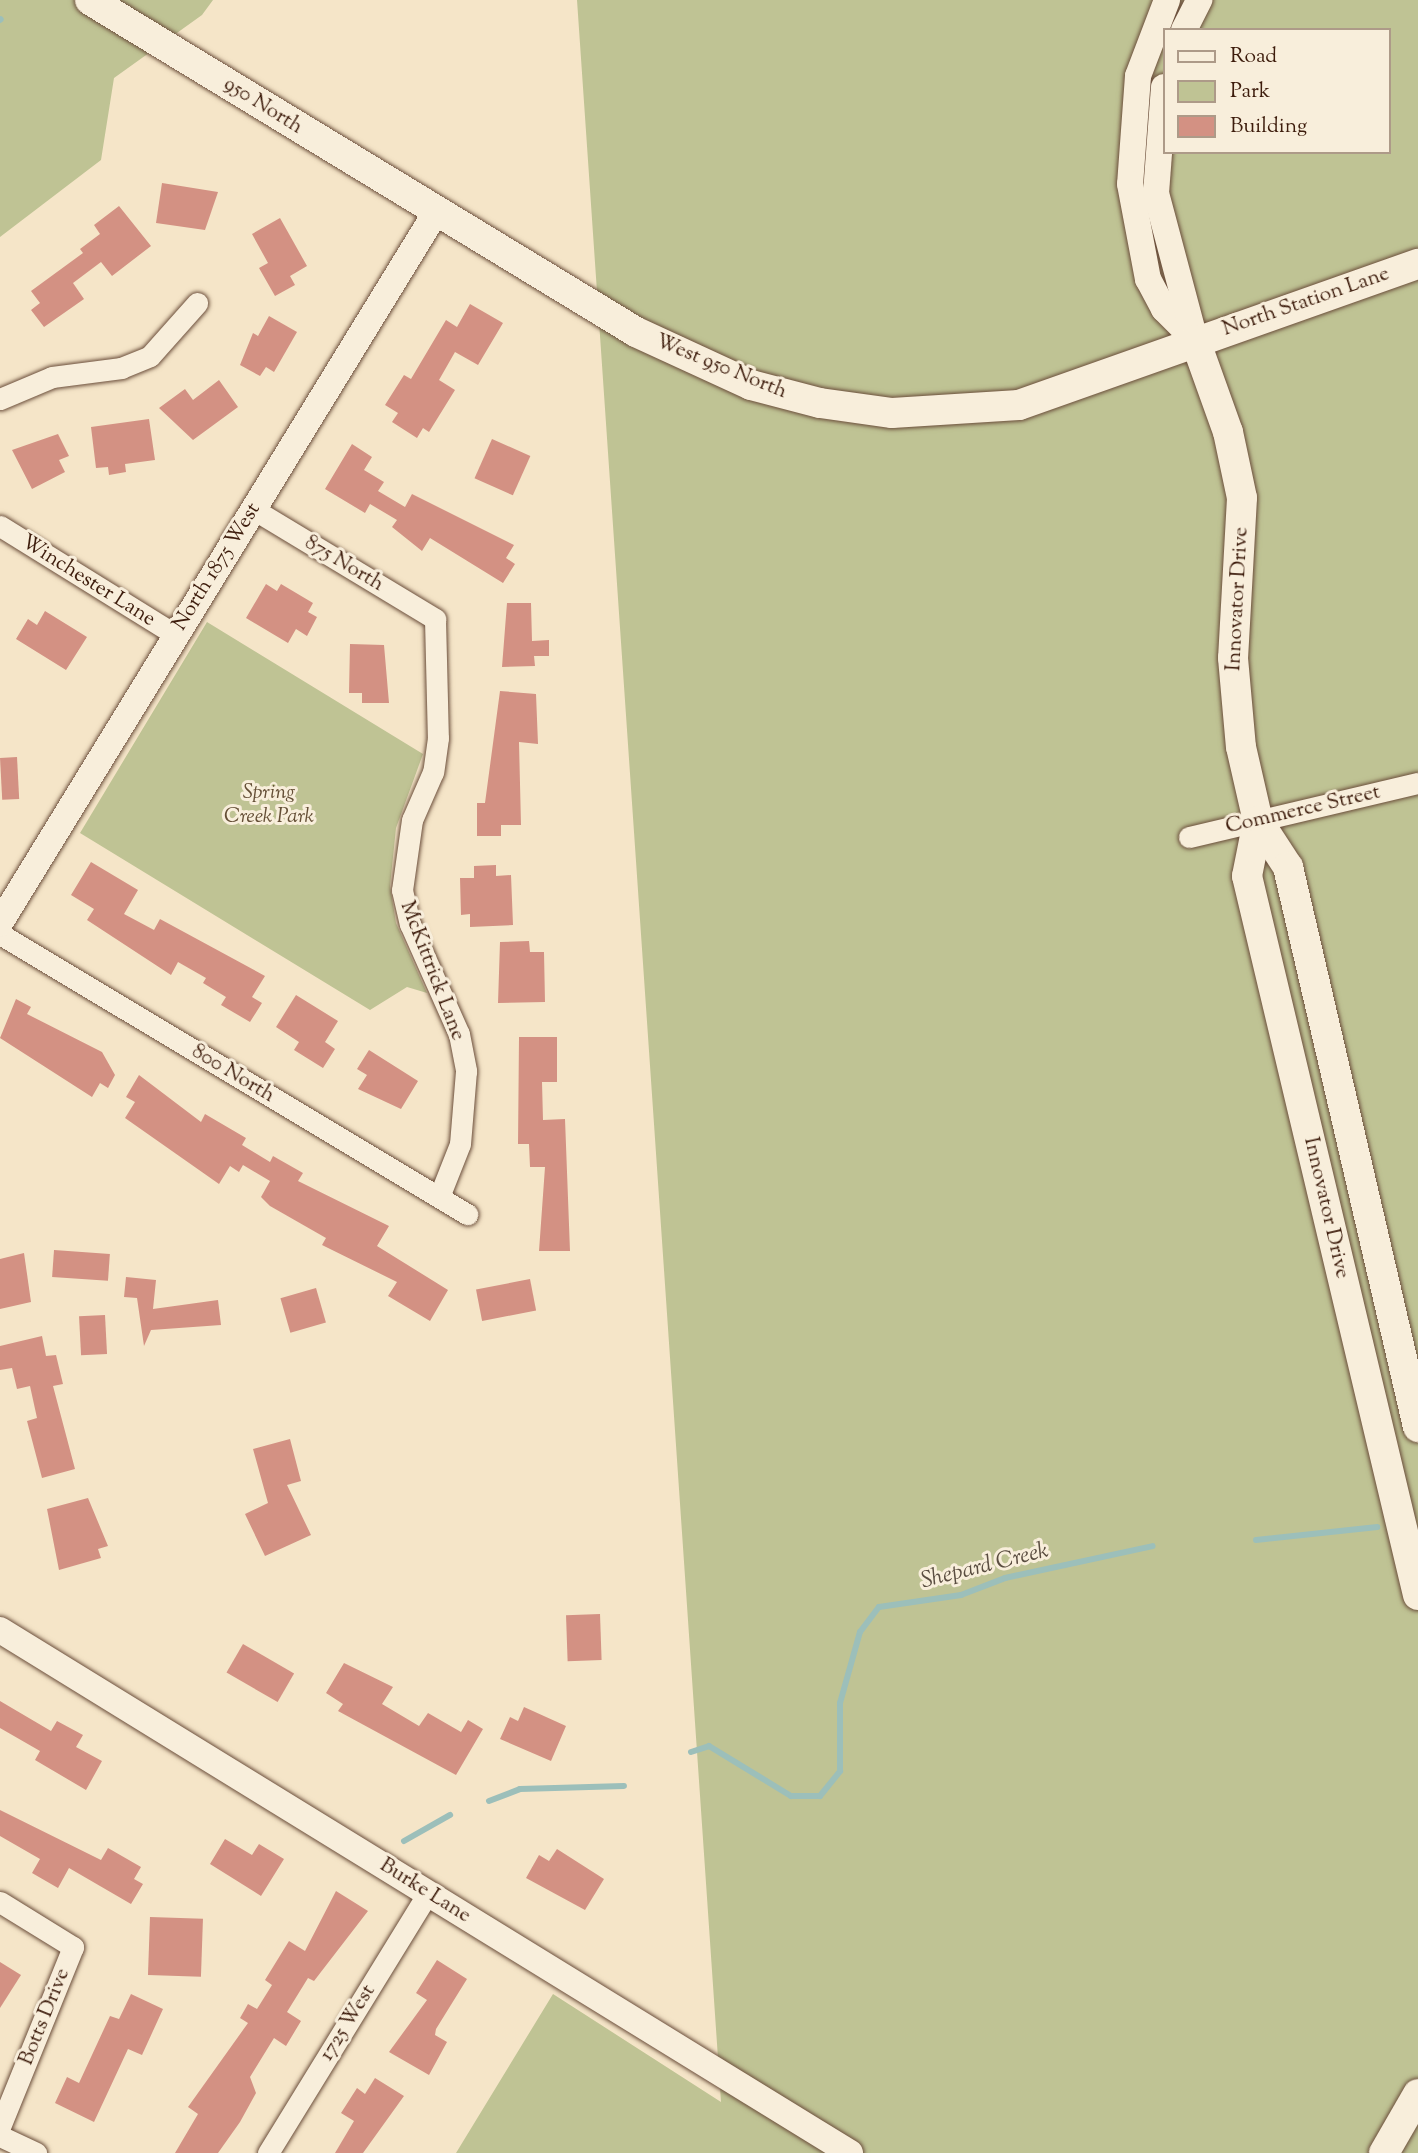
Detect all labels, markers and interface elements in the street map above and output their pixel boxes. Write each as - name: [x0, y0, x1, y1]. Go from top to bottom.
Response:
- legend: [1162, 28, 1390, 154]
- text: Road: [1230, 42, 1277, 72]
- street label: 950 North: [219, 72, 307, 140]
- text: Park: [1230, 77, 1270, 107]
- text: Building: [1230, 112, 1307, 142]
- street label: North Station Lane: [1219, 262, 1393, 342]
- street label: West 950 North: [652, 329, 790, 405]
- street label: North 1875 West: [168, 498, 266, 636]
- street label: Innovator Drive: [1222, 526, 1254, 672]
- street label: Winchester Lane: [16, 530, 160, 632]
- street label: 875 North: [300, 531, 388, 597]
- park label: Spring Creek Park: [224, 780, 314, 830]
- street label: Commerce Street: [1223, 780, 1383, 840]
- street label: McKittrick Lane: [394, 898, 470, 1044]
- street label: 800 North: [187, 1039, 279, 1109]
- street label: Innovator Drive: [1297, 1135, 1355, 1281]
- water label: Shepard Creek: [918, 1538, 1052, 1596]
- street label: Burke Lane: [375, 1853, 475, 1929]
- street label: Botts Drive: [14, 1965, 76, 2069]
- street label: 1725 West: [315, 1980, 381, 2066]

